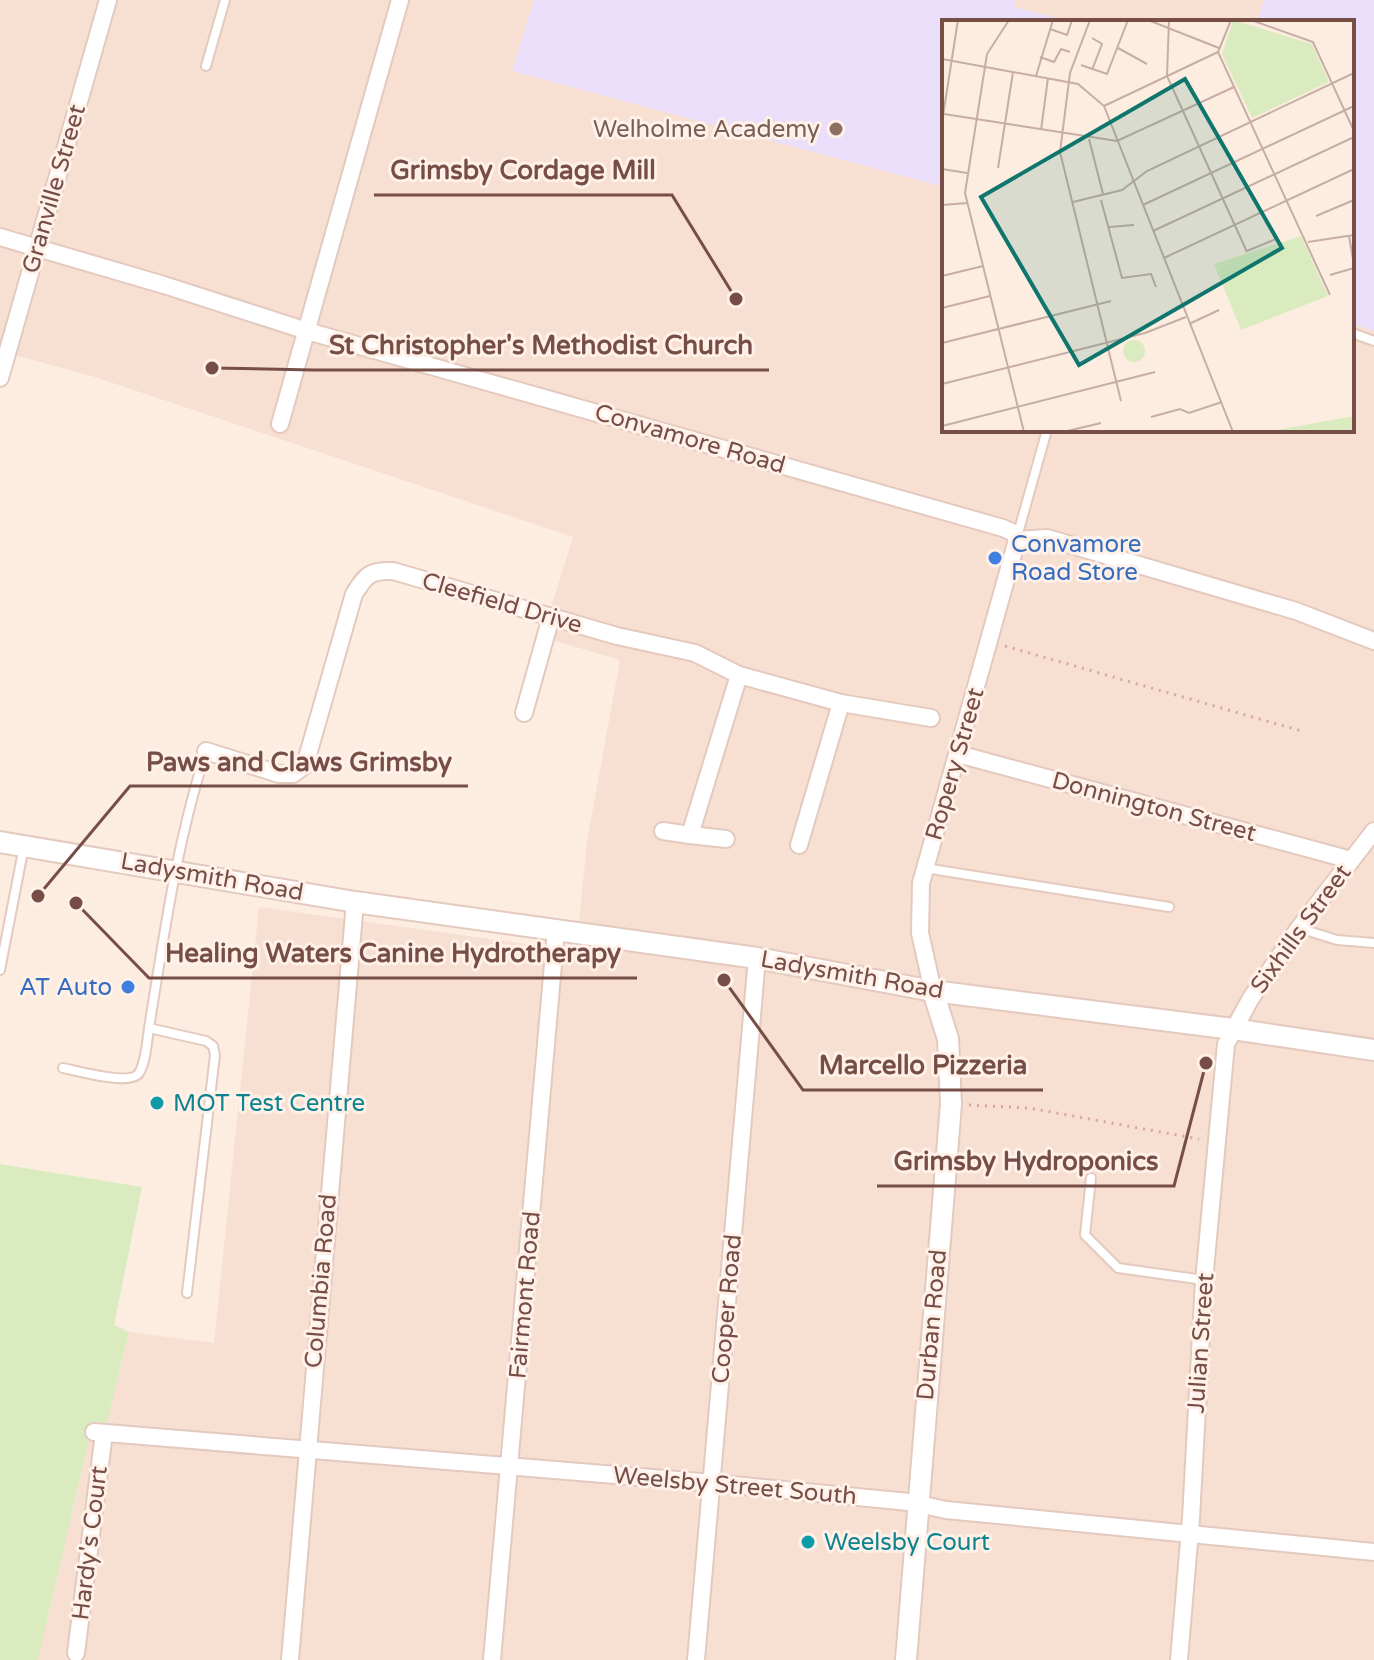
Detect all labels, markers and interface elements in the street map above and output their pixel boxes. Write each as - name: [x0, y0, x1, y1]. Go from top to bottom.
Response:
- inset map: [942, 20, 1354, 432]
- street label: Granville Street: [16, 101, 92, 277]
- place label: Welholme Academy: [593, 115, 820, 144]
- marker: Welholme Academy: [827, 120, 845, 138]
- callout: Grimsby Cordage Mill: [374, 145, 672, 195]
- text: Grimsby Cordage Mill: [390, 155, 656, 186]
- callout: St Christopher's Methodist Church: [313, 320, 769, 370]
- text: St Christopher's Methodist Church: [329, 330, 753, 361]
- street label: Convamore Road: [591, 398, 789, 480]
- place label: Convamore Road Store: [1011, 530, 1141, 587]
- marker: Convamore Road Store: [986, 549, 1004, 567]
- street label: Cleefield Drive: [419, 566, 585, 640]
- street label: Ropery Street: [919, 684, 991, 844]
- callout: Paws and Claws Grimsby: [130, 736, 468, 786]
- text: Paws and Claws Grimsby: [146, 747, 452, 778]
- street label: Donnington Street: [1049, 766, 1259, 848]
- street label: Ladysmith Road: [118, 847, 306, 907]
- street label: Sixhills Street: [1244, 859, 1358, 999]
- callout: Healing Waters Canine Hydrotherapy: [149, 928, 637, 978]
- text: Healing Waters Canine Hydrotherapy: [165, 938, 621, 969]
- street label: Ladysmith Road: [758, 945, 946, 1005]
- place label: AT Auto: [19, 973, 112, 1002]
- marker: AT Auto: [119, 978, 137, 996]
- callout: Marcello Pizzeria: [803, 1040, 1043, 1090]
- text: Marcello Pizzeria: [819, 1050, 1027, 1081]
- place label: MOT Test Centre: [173, 1089, 365, 1118]
- marker: MOT Test Centre: [148, 1094, 166, 1112]
- callout: Grimsby Hydroponics: [877, 1136, 1174, 1186]
- text: Grimsby Hydroponics: [893, 1146, 1159, 1177]
- street label: Columbia Road: [299, 1193, 343, 1369]
- street label: Fairmont Road: [503, 1210, 547, 1380]
- street label: Cooper Road: [706, 1233, 748, 1385]
- street label: Durban Road: [911, 1248, 953, 1402]
- street label: Julian Street: [1182, 1272, 1220, 1414]
- street label: Weelsby Street South: [612, 1461, 858, 1511]
- street label: Hardy's Court: [66, 1464, 114, 1622]
- place label: Weelsby Court: [824, 1528, 990, 1557]
- marker: Weelsby Court: [799, 1533, 817, 1551]

